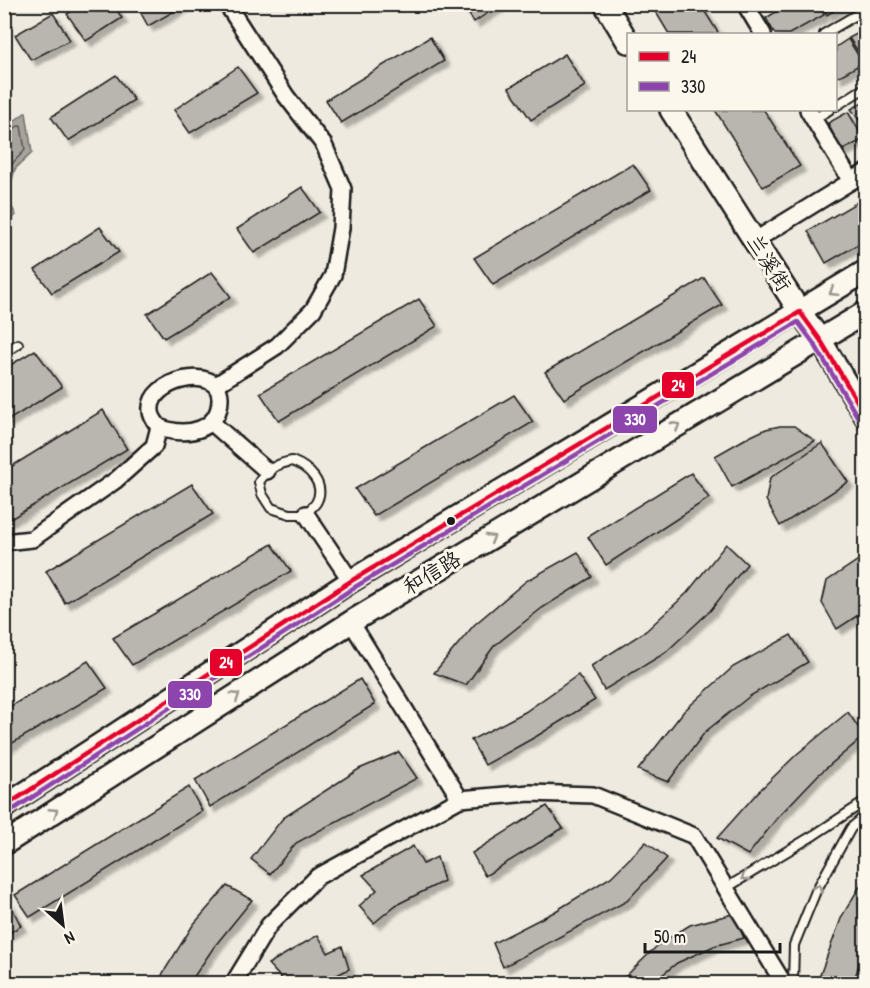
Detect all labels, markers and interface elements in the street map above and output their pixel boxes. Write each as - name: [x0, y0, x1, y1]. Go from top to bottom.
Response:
- legend: [627, 33, 837, 111]
- text: 24: [681, 44, 696, 69]
- text: 330: [681, 74, 705, 99]
- street label: 兰溪街: [740, 228, 798, 297]
- one-way arrow: [828, 284, 839, 295]
- line badge: 24: [661, 371, 695, 399]
- text: 24: [671, 374, 685, 396]
- line badge: 330: [612, 405, 658, 434]
- text: 330: [624, 408, 646, 430]
- one-way arrow: [670, 422, 680, 434]
- unlabelled marker: [445, 515, 457, 527]
- one-way arrow: [485, 533, 495, 545]
- street label: 和信路: [397, 544, 466, 601]
- line badge: 24: [209, 648, 243, 677]
- text: 24: [219, 651, 233, 673]
- line badge: 330: [167, 680, 213, 709]
- text: 330: [179, 683, 201, 705]
- one-way arrow: [229, 692, 240, 703]
- one-way arrow: [48, 808, 58, 820]
- one-way arrow: [741, 869, 751, 881]
- one-way arrow: [811, 884, 822, 894]
- north arrow: [33, 895, 93, 955]
- scale bar: [645, 916, 780, 954]
- text: 50 m: [654, 924, 686, 949]
- text: N: [61, 927, 79, 950]

